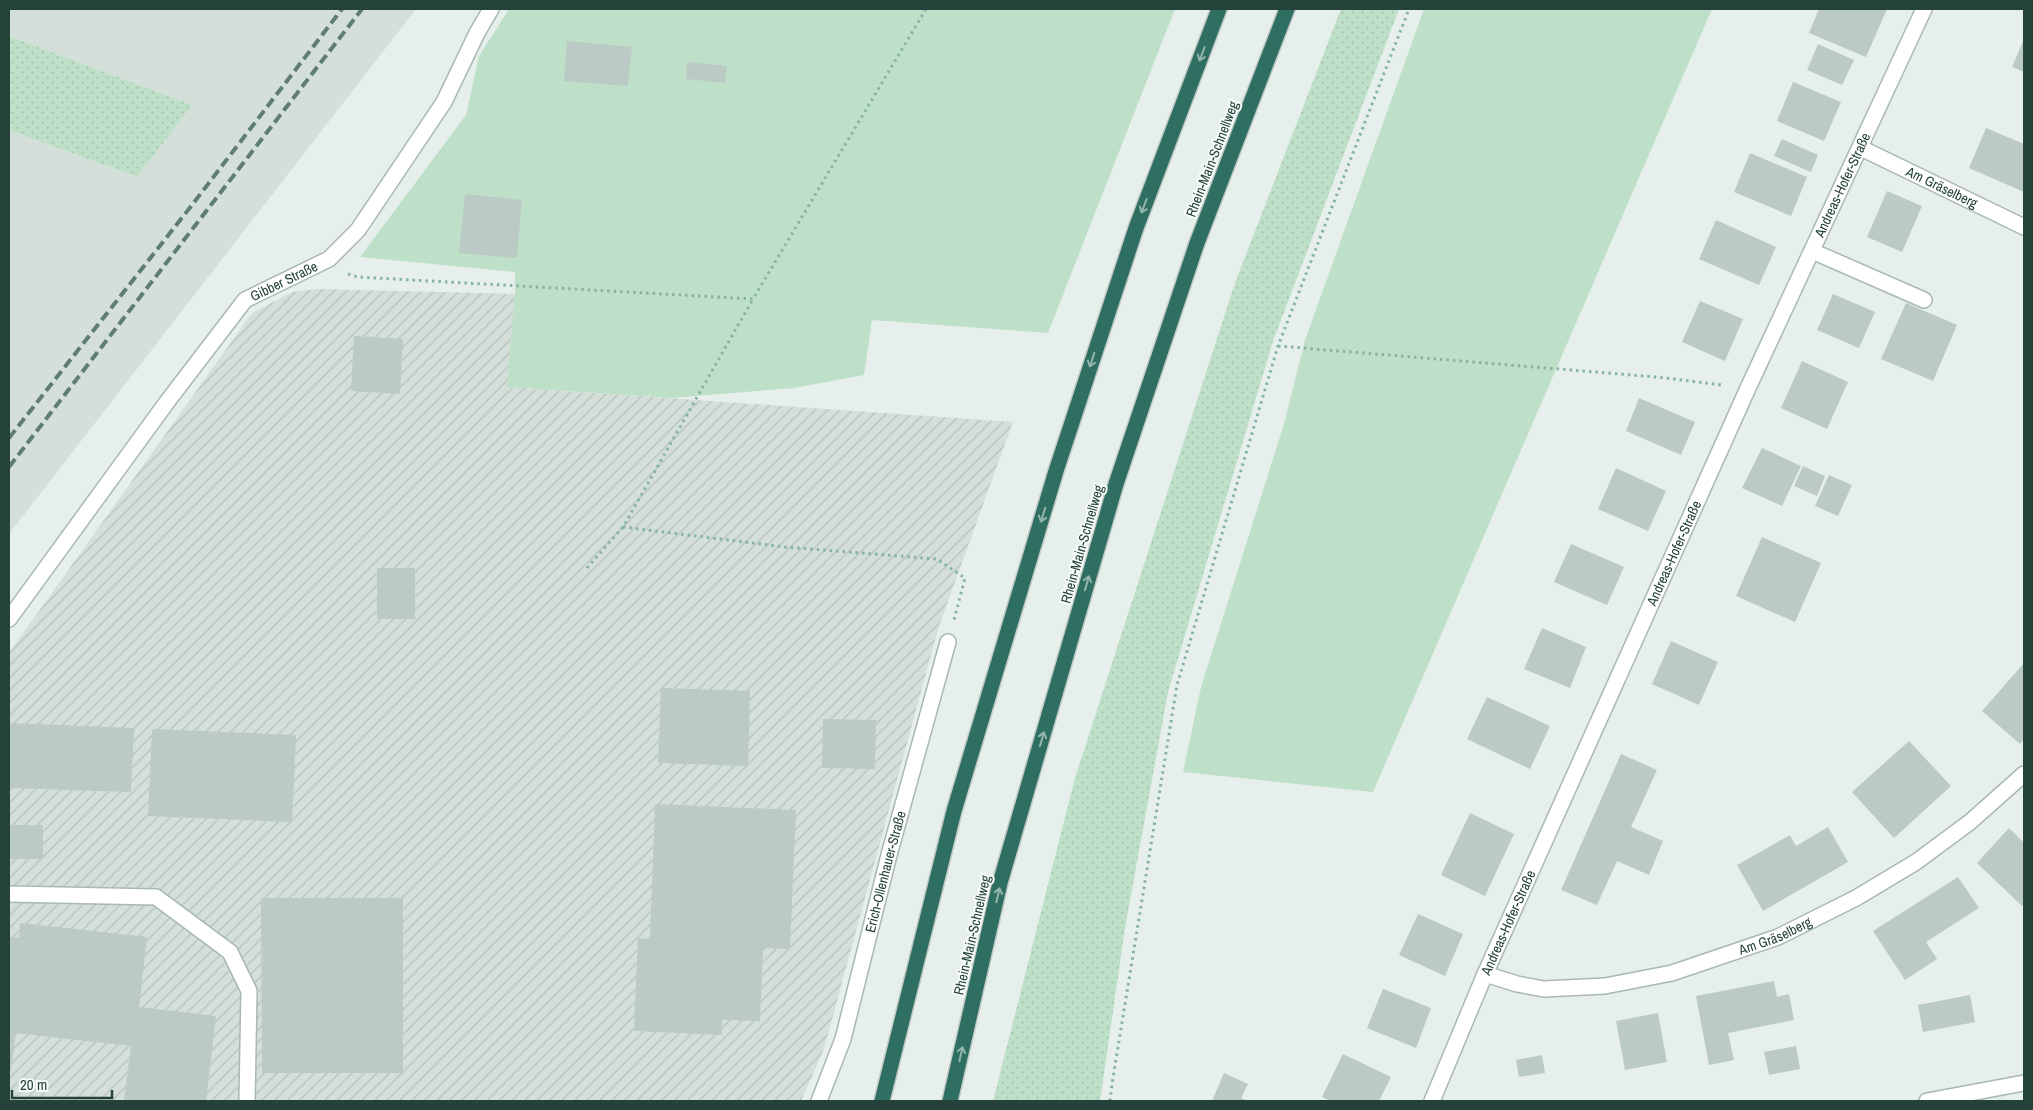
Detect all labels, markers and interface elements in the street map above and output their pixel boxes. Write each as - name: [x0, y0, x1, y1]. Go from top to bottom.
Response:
- one-way arrow: [1197, 46, 1206, 61]
- street label: Rhein-Main-Schnellweg: [1182, 98, 1243, 219]
- street label: Andreas-Hofer-Straße: [1810, 130, 1874, 241]
- street label: Am Gräselberg: [1902, 162, 1981, 212]
- one-way arrow: [1139, 198, 1148, 213]
- street label: Gibber Straße: [247, 257, 320, 305]
- one-way arrow: [1087, 352, 1097, 368]
- street label: Rhein-Main-Schnellweg: [1056, 482, 1108, 605]
- street label: Andreas-Hofer-Straße: [1642, 498, 1705, 609]
- one-way arrow: [1037, 507, 1047, 523]
- one-way arrow: [1083, 575, 1093, 591]
- one-way arrow: [1038, 732, 1047, 748]
- street label: Erich-Ollenhauer-Straße: [861, 809, 910, 935]
- street label: Andreas-Hofer-Straße: [1476, 867, 1539, 979]
- street label: Rhein-Main-Schnellweg: [949, 873, 995, 997]
- one-way arrow: [993, 888, 1003, 904]
- street label: Am Gräselberg: [1735, 912, 1815, 959]
- one-way arrow: [957, 1046, 966, 1062]
- scale bar: [12, 1068, 112, 1100]
- text: 20 m: [20, 1074, 47, 1095]

